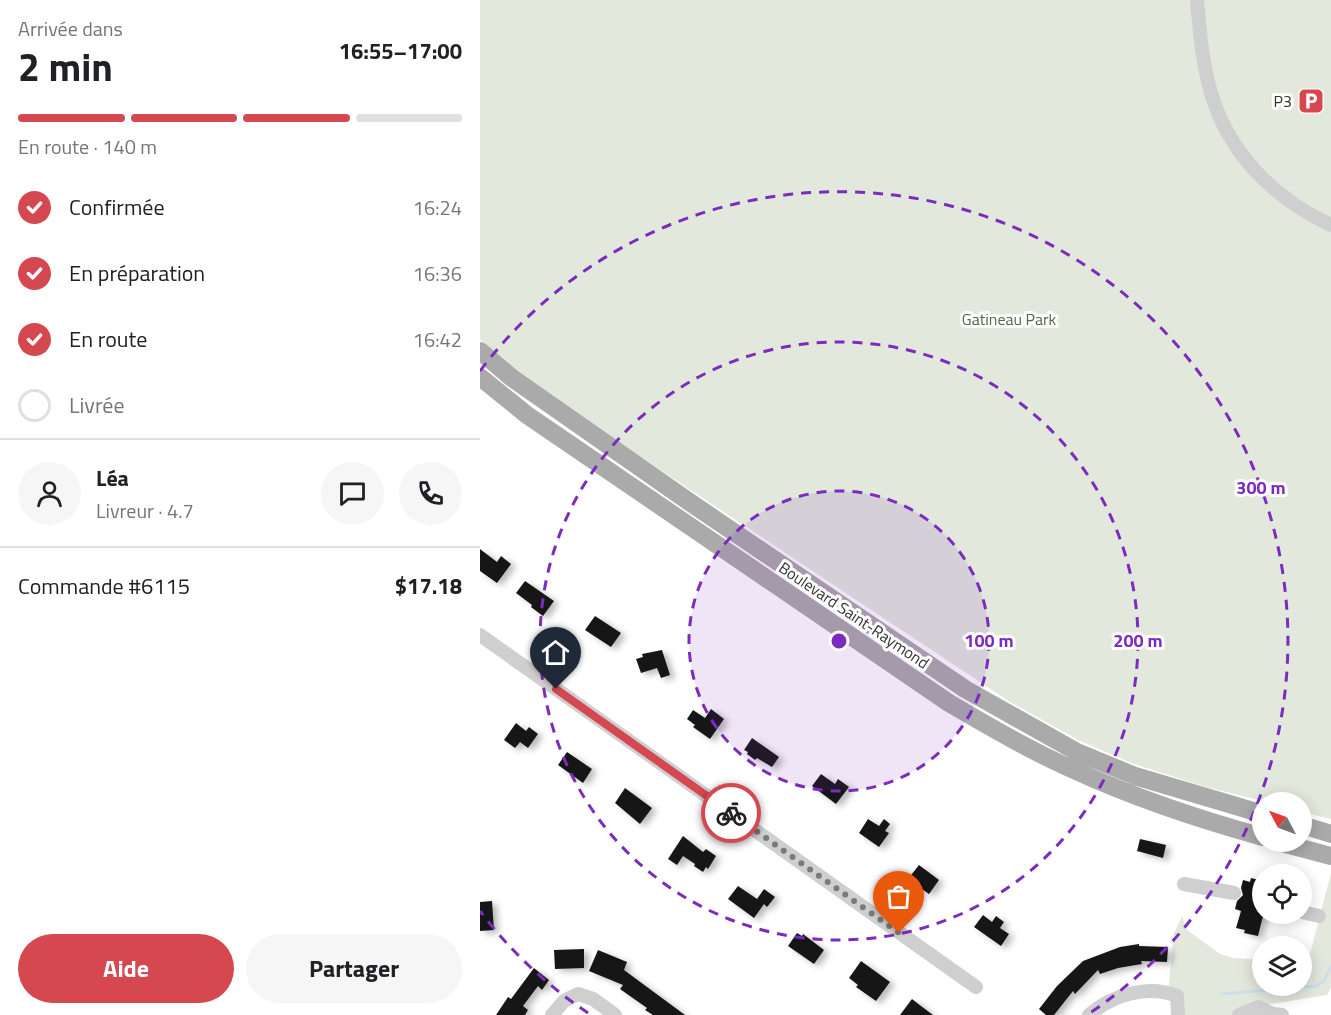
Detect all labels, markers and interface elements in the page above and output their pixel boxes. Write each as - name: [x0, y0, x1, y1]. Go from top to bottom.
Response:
- text: Arrivée dans: [18, 13, 123, 44]
- text: 16:55–17:00: [339, 34, 462, 68]
- text: 2 min: [18, 37, 113, 96]
- parking icon: P3: [1296, 86, 1326, 116]
- place label: P3: [1274, 89, 1292, 113]
- text: En route · 140 m: [18, 131, 157, 162]
- text: Confirmée: [69, 190, 165, 224]
- icon: check: [18, 191, 51, 224]
- text: 16:24: [413, 192, 462, 223]
- text: En préparation: [69, 256, 205, 290]
- icon: check: [18, 257, 51, 290]
- text: 16:36: [413, 258, 462, 289]
- park label: Gatineau Park: [962, 307, 1056, 331]
- text: En route: [69, 322, 147, 356]
- icon: check: [18, 323, 51, 356]
- text: 16:42: [413, 324, 462, 355]
- text: Livrée: [69, 388, 125, 422]
- text: Léa: [96, 461, 129, 495]
- button: person: [18, 462, 81, 525]
- button: chat: [321, 462, 384, 525]
- button: phone: [399, 462, 462, 525]
- text: 300 m: [1236, 474, 1286, 501]
- text: Livreur · 4.7: [96, 495, 194, 526]
- street label: Boulevard Saint-Raymond: [774, 556, 934, 674]
- text: Commande #6115: [18, 569, 190, 603]
- text: $17.18: [395, 569, 462, 603]
- pin: [530, 627, 581, 689]
- text: 100 m: [964, 627, 1014, 654]
- text: 200 m: [1113, 627, 1163, 654]
- centre of rings: [829, 631, 849, 651]
- icon: home: [539, 636, 572, 669]
- courier: [701, 783, 761, 843]
- north arrow: [1252, 792, 1312, 852]
- map controls: [1252, 792, 1312, 996]
- icon: bike: [715, 797, 748, 830]
- button: locate: [1252, 864, 1312, 924]
- pin: [873, 871, 924, 933]
- icon: bag: [882, 880, 915, 913]
- button: Aide: [18, 934, 234, 1003]
- button: Partager: [246, 934, 462, 1003]
- button: layers: [1252, 936, 1312, 996]

